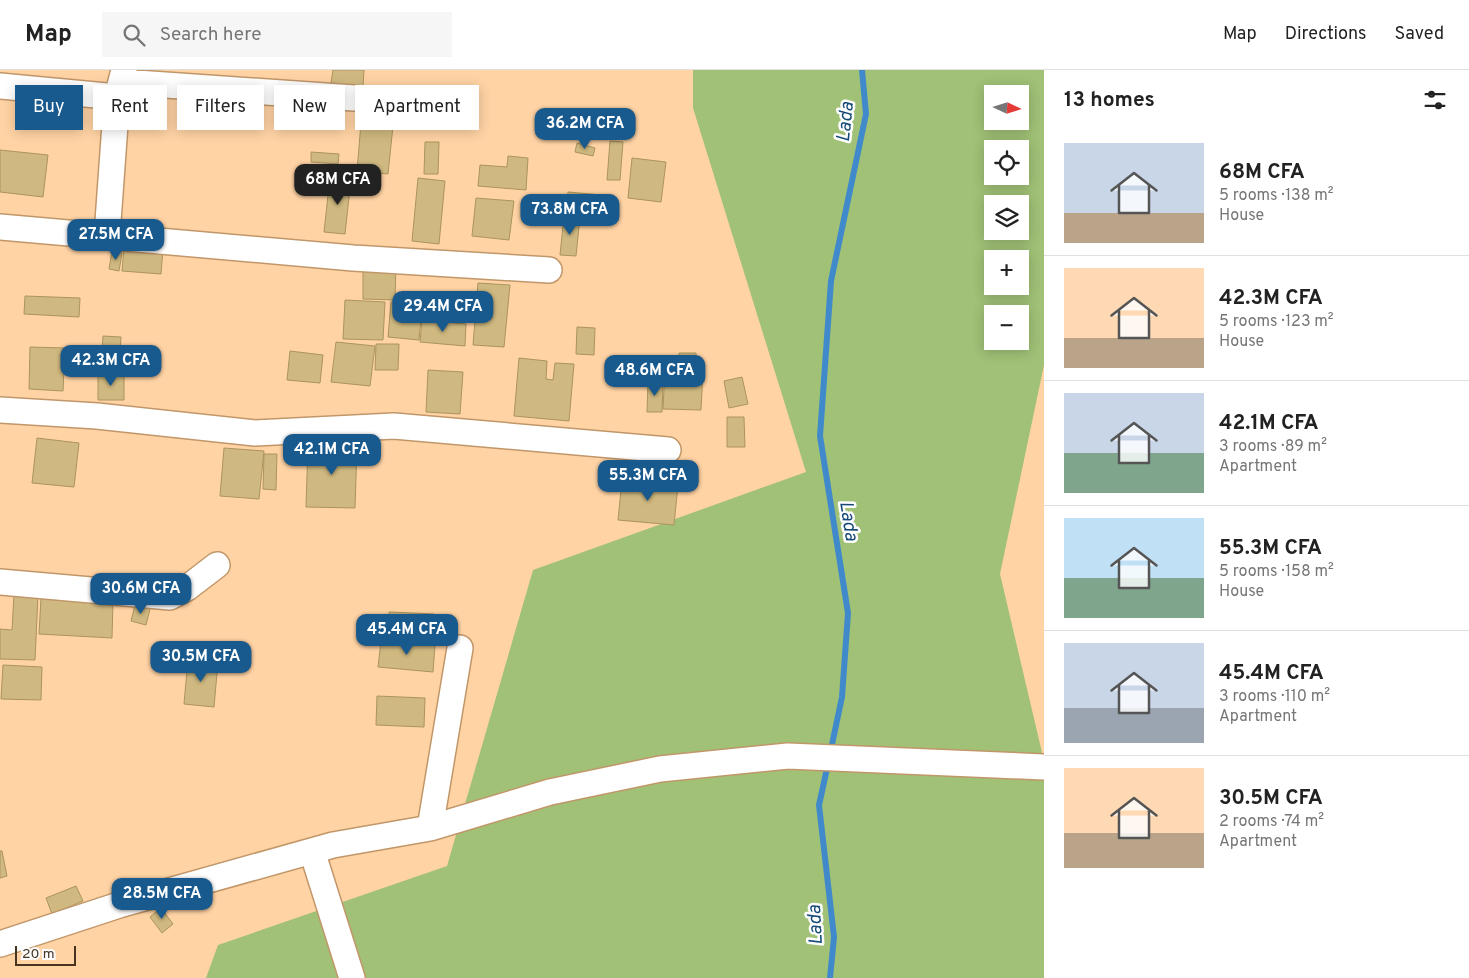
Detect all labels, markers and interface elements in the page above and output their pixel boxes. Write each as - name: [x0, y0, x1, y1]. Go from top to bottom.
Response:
- search box: [102, 12, 452, 57]
- text: Map: [25, 20, 72, 50]
- icon: search: [120, 21, 148, 49]
- text: Search here: [160, 23, 261, 47]
- text: Map: [1223, 23, 1257, 46]
- text: Directions: [1285, 23, 1367, 46]
- text: Saved: [1395, 23, 1444, 46]
- chip: Buy: [15, 85, 83, 130]
- chip: Rent: [93, 85, 167, 130]
- chip: Filters: [177, 85, 264, 130]
- chip: New: [274, 85, 345, 130]
- chip: Apartment: [355, 85, 479, 130]
- north arrow: [984, 85, 1029, 130]
- map controls: [984, 85, 1029, 350]
- icon: filters: [1421, 86, 1449, 114]
- text: 13 homes: [1064, 87, 1155, 114]
- water label: Lada: [832, 101, 860, 143]
- pin: 36.2M CFA: [528, 108, 642, 150]
- text: 36.2M CFA: [546, 114, 624, 134]
- button: locate: [984, 140, 1029, 185]
- text: 68M CFA: [1219, 159, 1305, 186]
- icon: home: [1104, 163, 1164, 223]
- pin: 68M CFA: [292, 164, 384, 206]
- text: 68M CFA: [305, 170, 371, 190]
- text: 5 rooms · 138 m²: [1219, 186, 1334, 206]
- pin: 73.8M CFA: [513, 194, 627, 236]
- button: layers: [984, 195, 1029, 240]
- text: 73.8M CFA: [531, 200, 609, 220]
- text: House: [1219, 206, 1264, 226]
- pin: 27.5M CFA: [59, 218, 173, 261]
- text: 27.5M CFA: [78, 225, 154, 245]
- button: +: [984, 250, 1029, 295]
- text: 42.3M CFA: [1219, 285, 1323, 312]
- icon: home: [1104, 288, 1164, 348]
- pin: 29.4M CFA: [386, 290, 500, 333]
- text: 29.4M CFA: [403, 297, 483, 317]
- button: −: [984, 305, 1029, 350]
- text: 5 rooms · 123 m²: [1219, 312, 1334, 332]
- text: House: [1219, 332, 1264, 352]
- pin: 42.3M CFA: [54, 344, 168, 387]
- text: 42.3M CFA: [71, 351, 151, 371]
- pin: 48.6M CFA: [598, 354, 712, 397]
- text: 48.6M CFA: [615, 361, 695, 381]
- text: 42.1M CFA: [1219, 410, 1319, 437]
- icon: home: [1104, 413, 1164, 473]
- pin: 42.1M CFA: [275, 434, 389, 476]
- text: 3 rooms · 89 m²: [1219, 437, 1327, 457]
- text: 42.1M CFA: [294, 440, 370, 460]
- text: Apartment: [1219, 457, 1297, 477]
- pin: 55.3M CFA: [591, 460, 705, 502]
- text: 55.3M CFA: [609, 466, 687, 486]
- water label: Lada: [833, 499, 863, 543]
- text: 55.3M CFA: [1219, 535, 1322, 562]
- icon: home: [1104, 538, 1164, 598]
- text: 5 rooms · 158 m²: [1219, 562, 1334, 582]
- pin: 30.6M CFA: [84, 572, 198, 615]
- text: 30.6M CFA: [101, 579, 181, 599]
- text: House: [1219, 582, 1264, 602]
- pin: 45.4M CFA: [350, 614, 464, 656]
- text: 45.4M CFA: [367, 620, 447, 640]
- pin: 30.5M CFA: [144, 640, 258, 683]
- text: 30.5M CFA: [161, 647, 241, 667]
- text: 45.4M CFA: [1219, 660, 1324, 687]
- icon: home: [1104, 663, 1164, 723]
- text: 3 rooms · 110 m²: [1219, 687, 1330, 707]
- text: Apartment: [1219, 707, 1297, 727]
- text: 30.5M CFA: [1219, 785, 1323, 812]
- icon: home: [1104, 788, 1164, 848]
- text: 2 rooms · 74 m²: [1219, 812, 1324, 832]
- text: Apartment: [1219, 832, 1297, 852]
- pin: 28.5M CFA: [105, 878, 219, 920]
- text: 28.5M CFA: [123, 884, 201, 904]
- water label: Lada: [803, 904, 829, 946]
- scale bar: [15, 943, 76, 966]
- text: 20 m: [22, 946, 55, 963]

